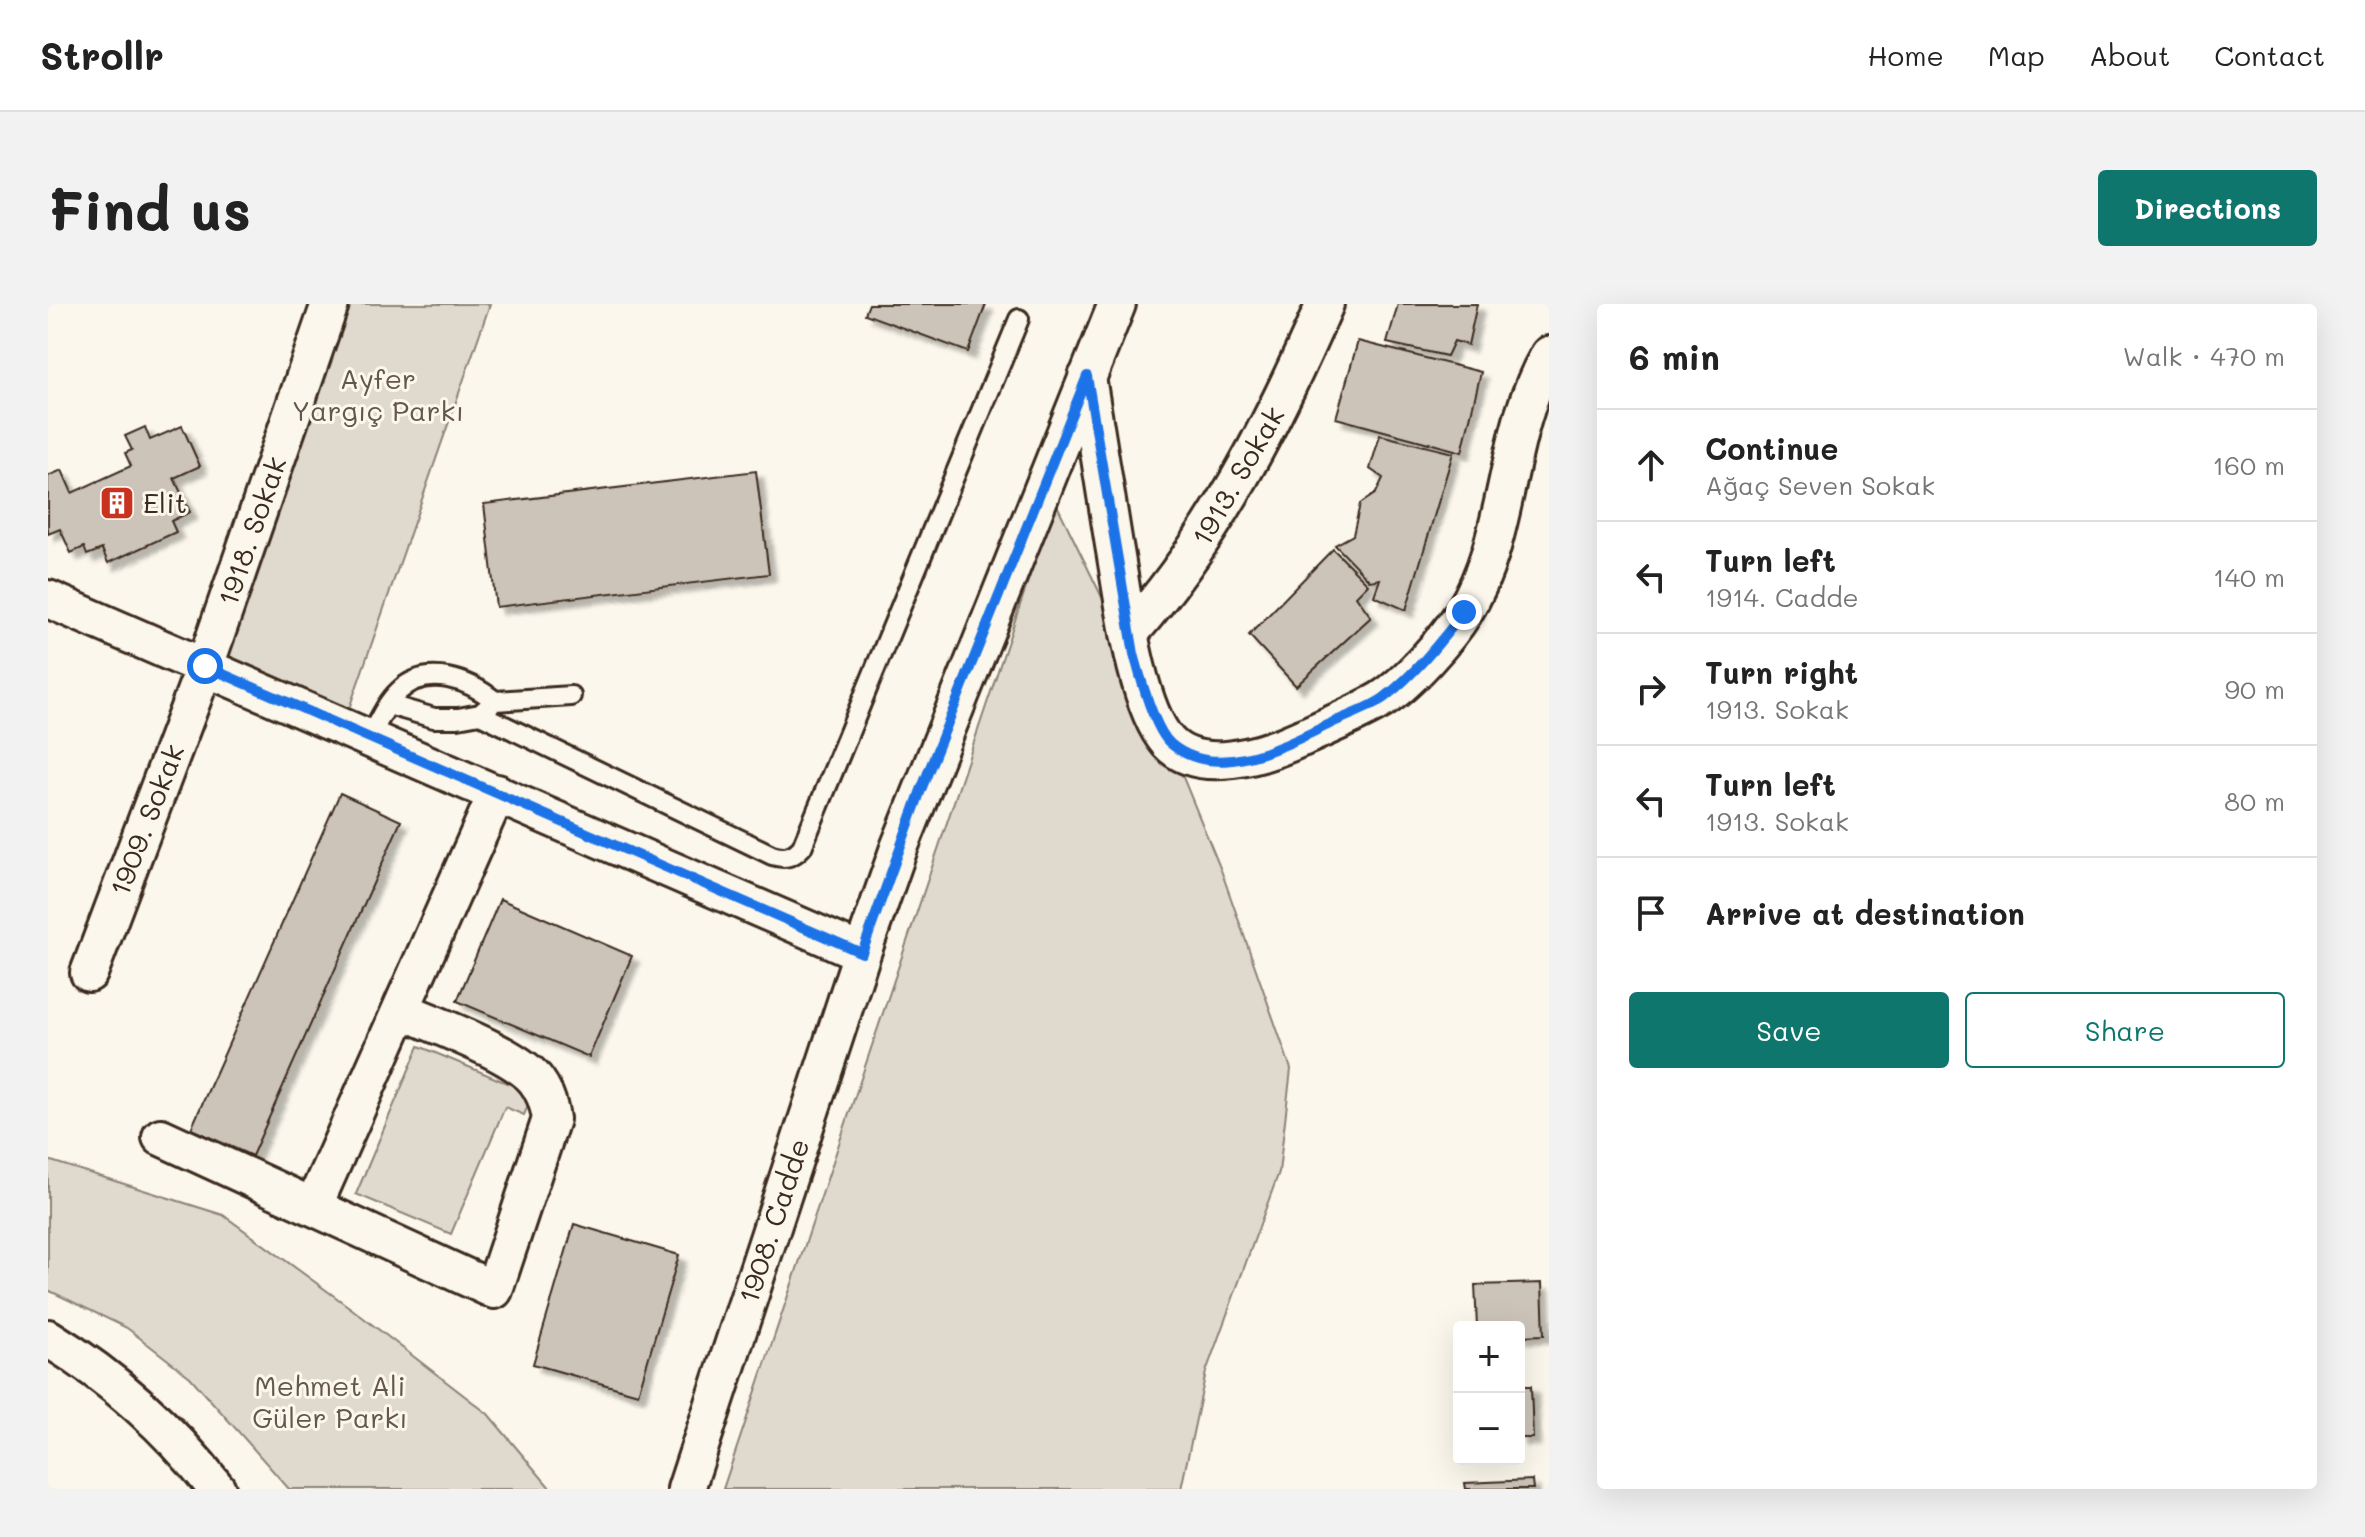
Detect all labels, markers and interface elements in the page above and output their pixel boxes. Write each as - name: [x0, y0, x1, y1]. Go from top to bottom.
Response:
- text: Strollr: [40, 30, 164, 80]
- text: Home: [1868, 37, 1944, 73]
- text: Map: [1988, 37, 2045, 73]
- text: About: [2089, 37, 2170, 73]
- text: Contact: [2214, 37, 2325, 73]
- button: Directions: [2098, 170, 2317, 246]
- text: Find us: [48, 172, 251, 245]
- text: 6 min: [1629, 334, 1720, 379]
- text: Walk · 470 m: [2123, 339, 2285, 373]
- park label: Ayfer Yargıç Parkı: [292, 360, 464, 428]
- street label: 1913. Sokak: [1183, 399, 1291, 552]
- text: Continue: [1705, 428, 1838, 468]
- icon: ahead: [1629, 443, 1673, 487]
- text: 160 m: [2213, 448, 2285, 482]
- street label: 1918. Sokak: [209, 451, 293, 610]
- text: Ağaç Seven Sokak: [1705, 468, 1935, 502]
- building icon: Elit: [98, 484, 136, 522]
- place label: Elit: [143, 484, 187, 520]
- text: Turn left: [1705, 540, 1836, 580]
- icon: left: [1629, 555, 1673, 599]
- text: 140 m: [2213, 560, 2285, 594]
- text: 1914. Cadde: [1705, 580, 1859, 614]
- route end: [1446, 594, 1482, 630]
- route start: [187, 648, 223, 684]
- text: Turn right: [1705, 652, 1858, 692]
- icon: right: [1629, 667, 1673, 711]
- text: 90 m: [2225, 672, 2285, 706]
- text: 1913. Sokak: [1705, 692, 1849, 726]
- street label: 1909. Sokak: [101, 739, 191, 901]
- text: Turn left: [1705, 764, 1836, 804]
- icon: left: [1629, 779, 1673, 823]
- text: 80 m: [2224, 784, 2285, 818]
- text: 1913. Sokak: [1705, 804, 1849, 838]
- icon: arrive: [1629, 891, 1673, 935]
- text: Arrive at destination: [1705, 893, 2025, 933]
- button: Save: [1629, 992, 1949, 1068]
- button: Share: [1965, 992, 2285, 1068]
- street label: 1908. Cadde: [730, 1134, 817, 1307]
- map controls: [1453, 1321, 1525, 1465]
- button: +: [1453, 1321, 1525, 1393]
- park label: Mehmet Ali Güler Parkı: [252, 1367, 408, 1435]
- button: −: [1453, 1393, 1525, 1465]

